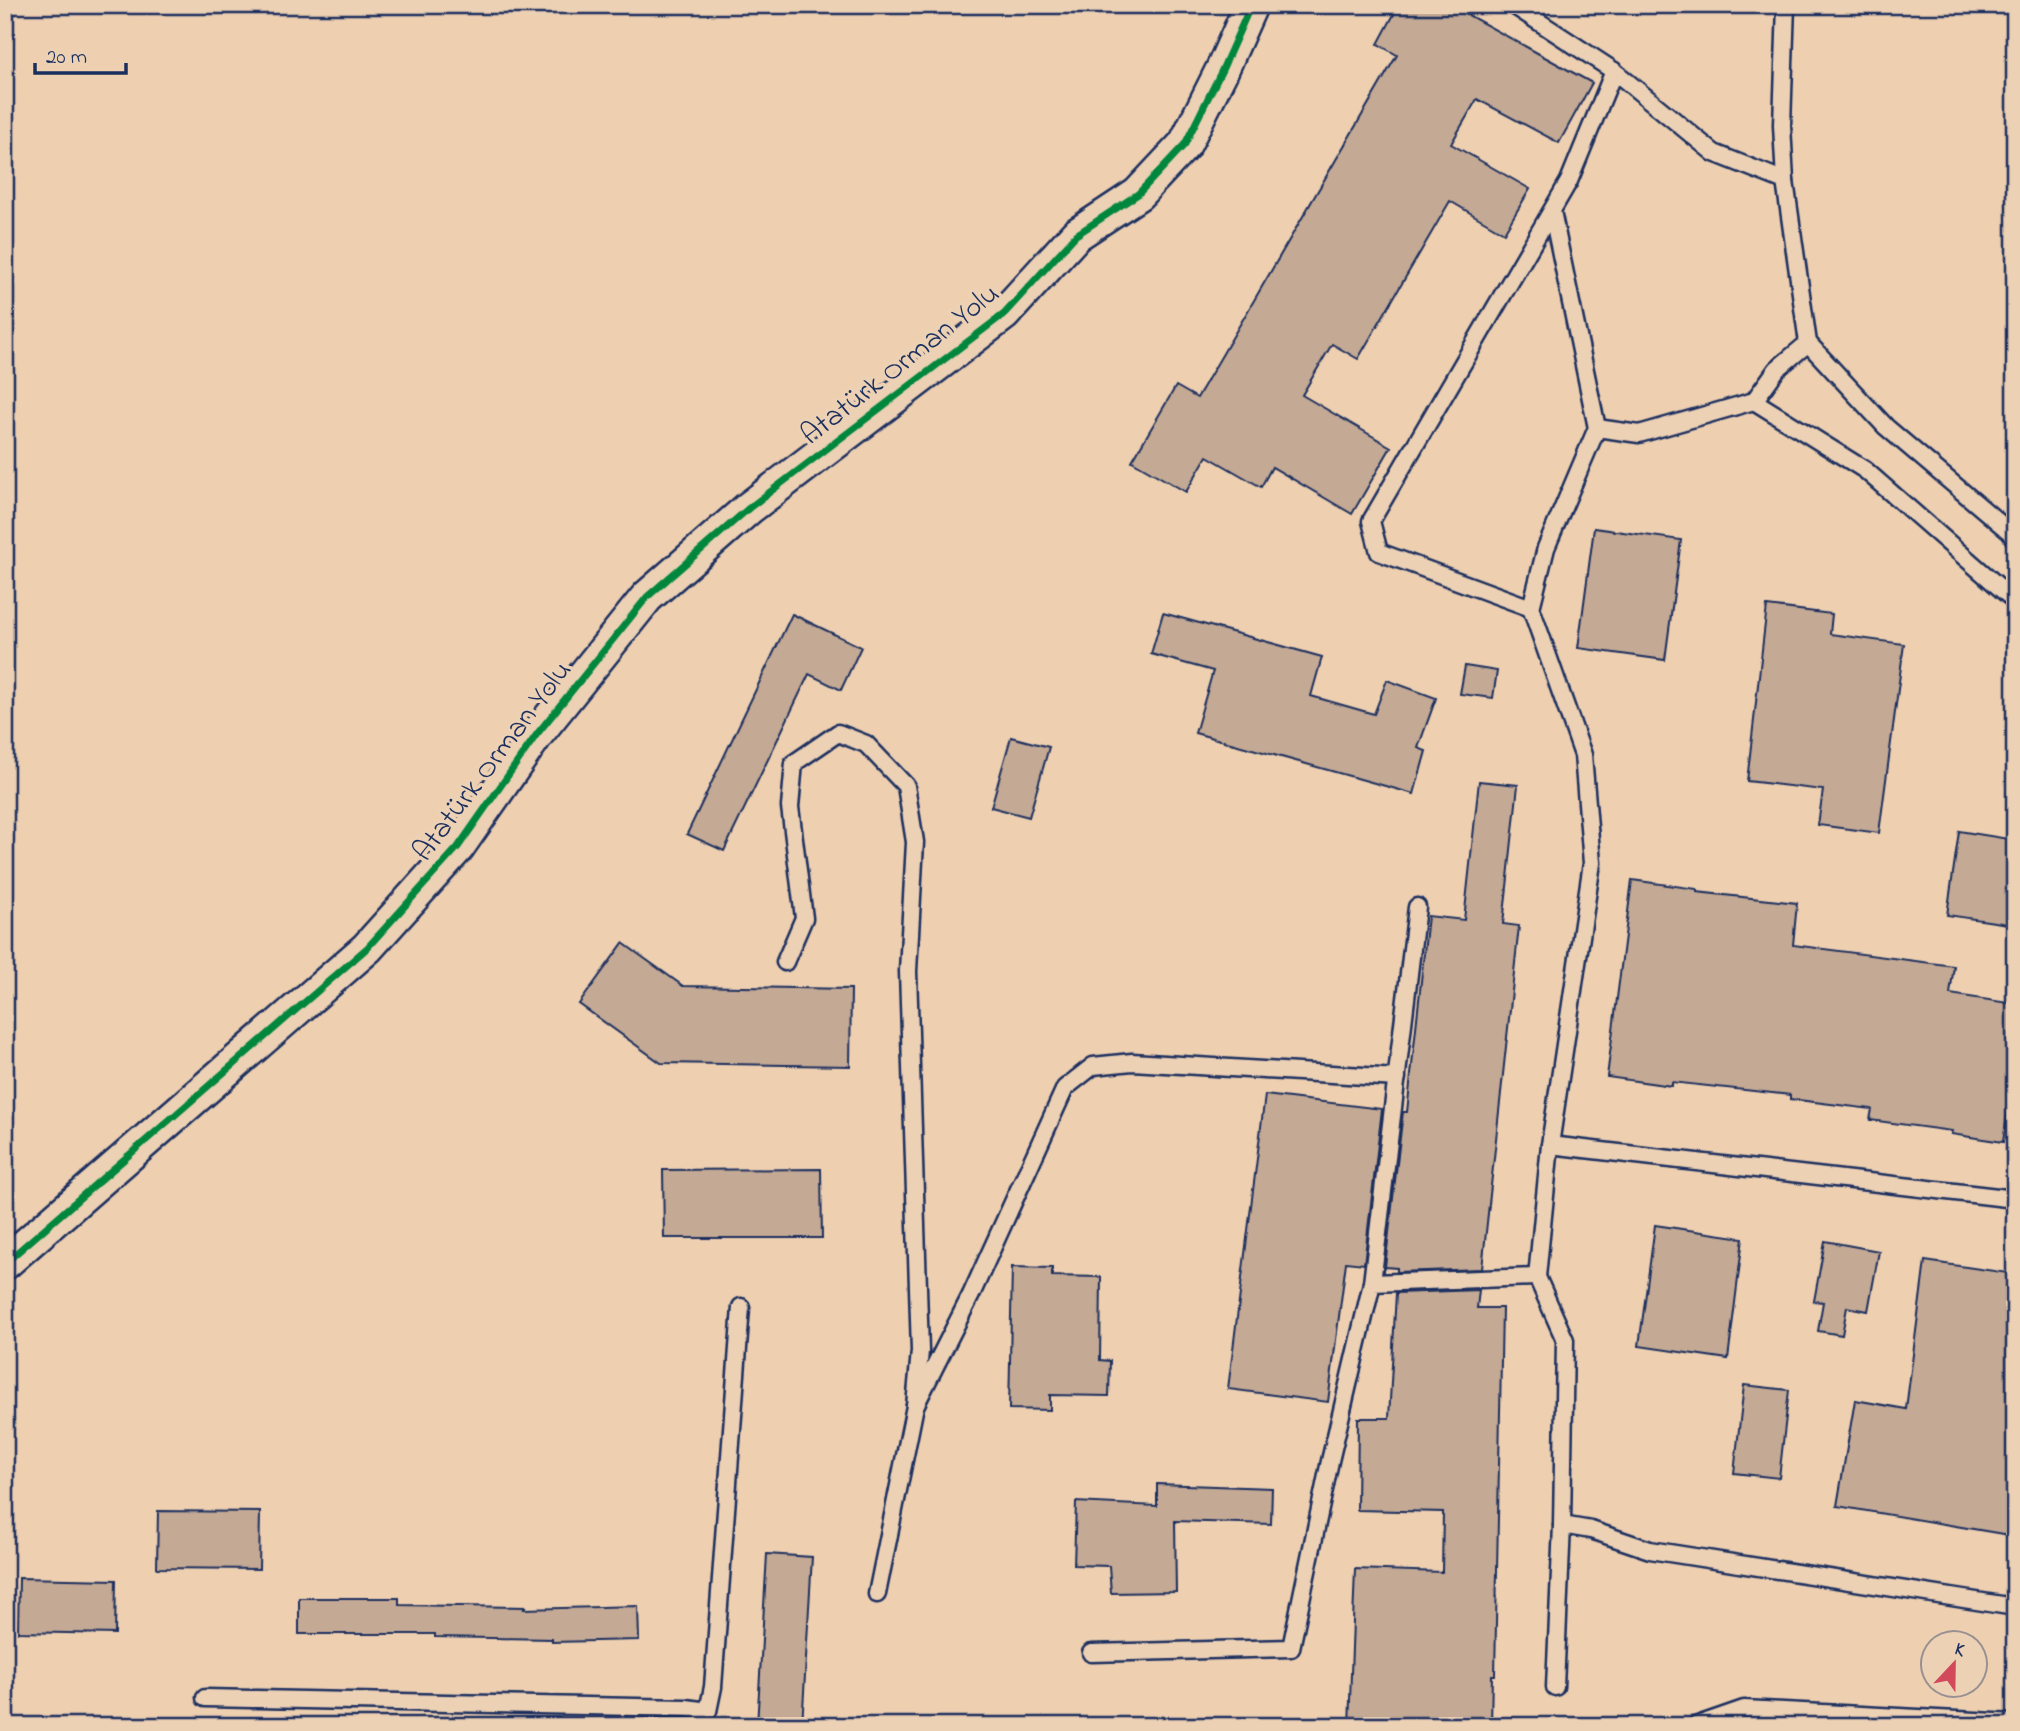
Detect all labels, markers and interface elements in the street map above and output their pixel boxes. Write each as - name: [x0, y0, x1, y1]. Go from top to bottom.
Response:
- scale bar: [35, 32, 126, 76]
- text: 20 m: [46, 43, 87, 73]
- street label: Atatürk Orman Yolu: [792, 273, 1010, 457]
- street label: Atatürk Orman Yolu: [403, 652, 584, 872]
- north arrow: [1918, 1630, 1988, 1700]
- text: K: [1950, 1636, 1969, 1665]

